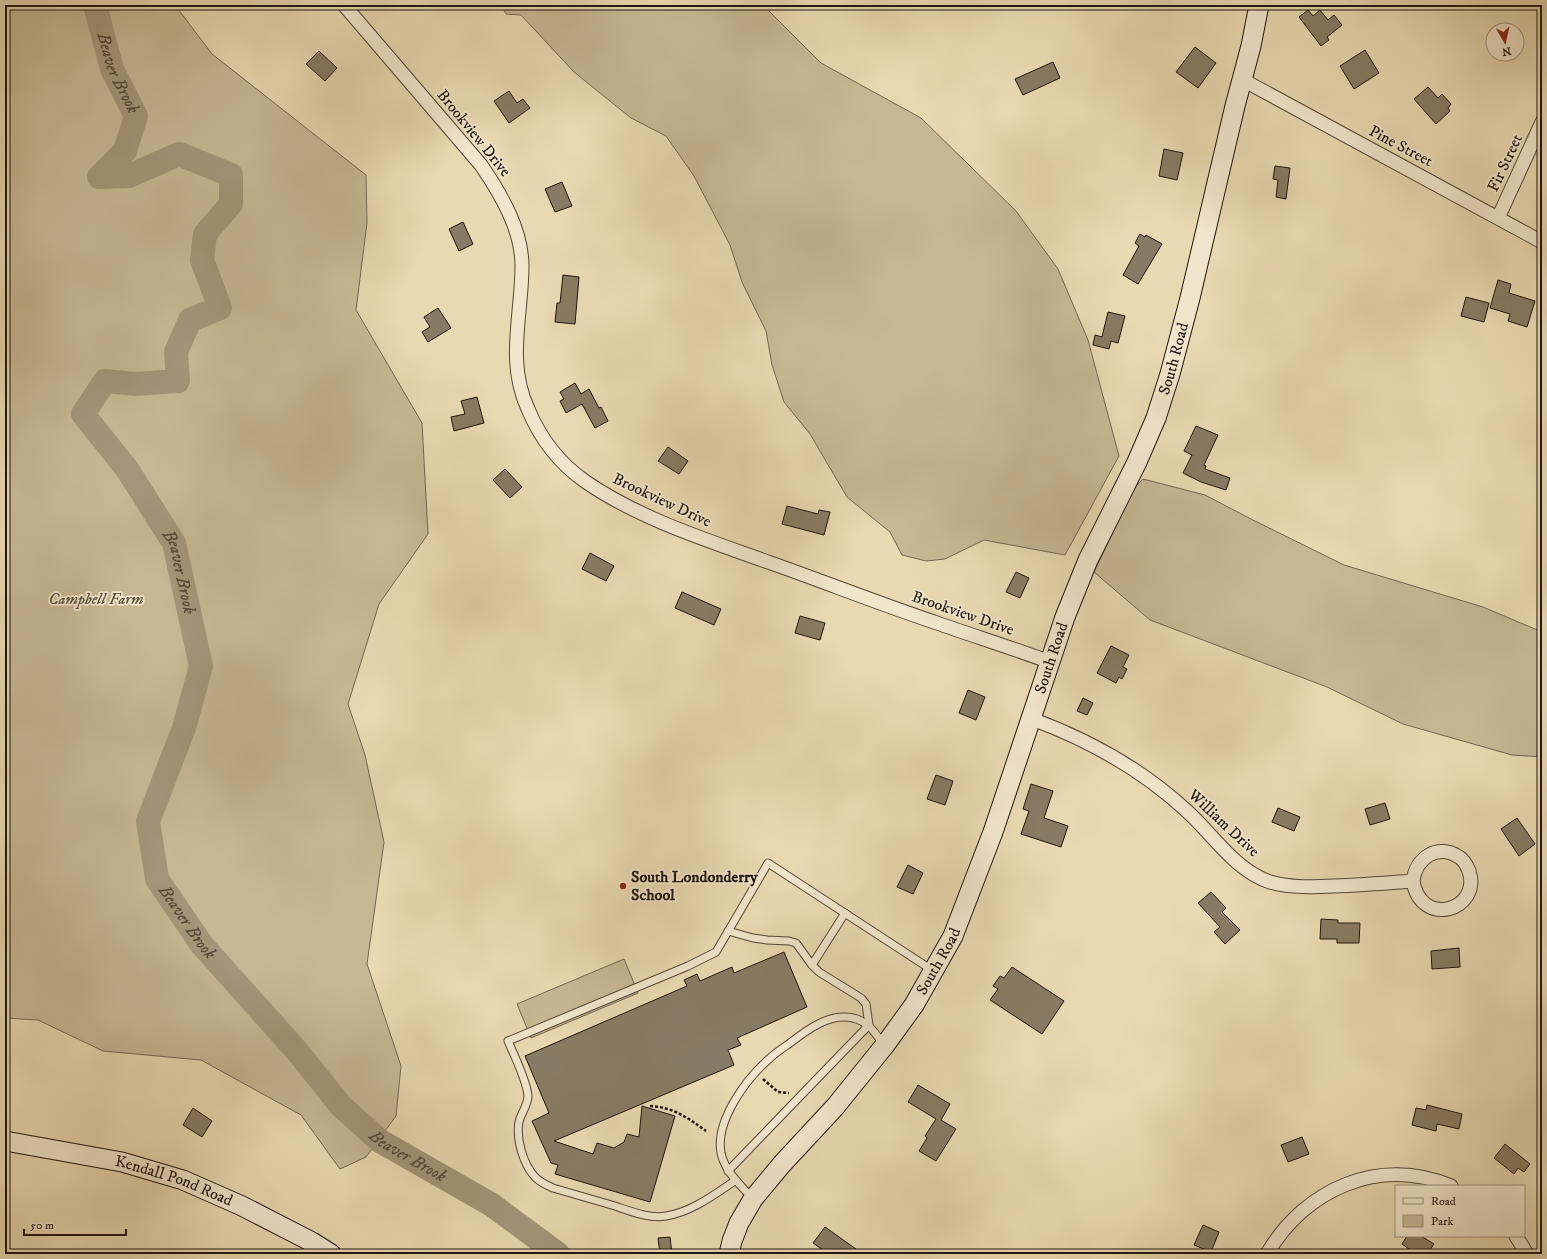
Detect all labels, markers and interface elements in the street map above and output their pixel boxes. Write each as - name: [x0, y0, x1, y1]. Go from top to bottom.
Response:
- north arrow: [1485, 22, 1525, 62]
- water label: Beaver Brook: [92, 29, 144, 118]
- text: N: [1501, 43, 1512, 59]
- street label: Brookview Drive: [433, 85, 516, 181]
- street label: Pine Street: [1366, 121, 1436, 171]
- street label: Fir Street: [1483, 131, 1527, 195]
- street label: South Road: [1154, 321, 1193, 397]
- street label: Brookview Drive: [610, 468, 715, 532]
- water label: Beaver Brook: [157, 525, 200, 617]
- street label: Brookview Drive: [909, 586, 1017, 640]
- park label: Campbell Farm: [48, 589, 144, 609]
- street label: South Road: [1030, 620, 1073, 696]
- street label: William Drive: [1183, 784, 1264, 861]
- place label: South Londonderry School: [631, 867, 758, 905]
- water label: Beaver Brook: [153, 880, 221, 965]
- marker: South Londonderry School: [618, 881, 628, 891]
- street label: South Road: [912, 925, 965, 998]
- water label: Beaver Brook: [364, 1125, 451, 1188]
- street label: Kendall Pond Road: [114, 1151, 236, 1211]
- legend: [1395, 1185, 1525, 1237]
- text: Road: [1431, 1194, 1456, 1209]
- scale bar: [24, 1211, 126, 1237]
- text: Park: [1431, 1214, 1453, 1229]
- text: 50 m: [30, 1218, 54, 1233]

